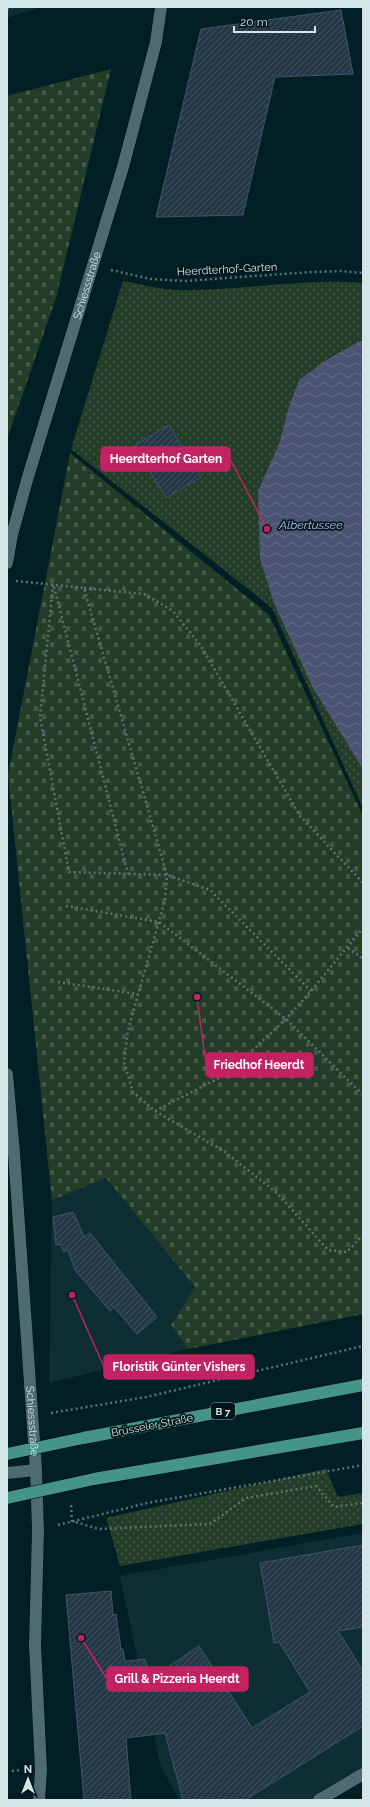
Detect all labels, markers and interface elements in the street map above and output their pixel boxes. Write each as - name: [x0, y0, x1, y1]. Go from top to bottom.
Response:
- scale bar: [234, 8, 315, 34]
- text: 20 m: [240, 15, 268, 29]
- street label: Schiessstraße: [71, 250, 104, 321]
- street label: Heerdterhof-Garten: [177, 260, 278, 279]
- callout: Heerdterhof Garten: [101, 447, 230, 471]
- text: Heerdterhof Garten: [110, 452, 222, 466]
- water label: Albertussee: [278, 518, 343, 532]
- callout: Friedhof Heerdt: [206, 1053, 313, 1077]
- text: Friedhof Heerdt: [214, 1058, 305, 1072]
- callout: Floristik Günter Vishers: [104, 1355, 254, 1379]
- text: Floristik Günter Vishers: [113, 1360, 245, 1374]
- street label: Schiessstraße: [23, 1386, 41, 1457]
- road number: B 7: [211, 1403, 235, 1419]
- street label: Brüsseler Straße: [110, 1411, 195, 1440]
- callout: Grill & Pizzeria Heerdt: [107, 1667, 248, 1691]
- text: Grill & Pizzeria Heerdt: [114, 1672, 240, 1686]
- north arrow: [8, 1759, 48, 1799]
- text: N: [24, 1763, 32, 1776]

